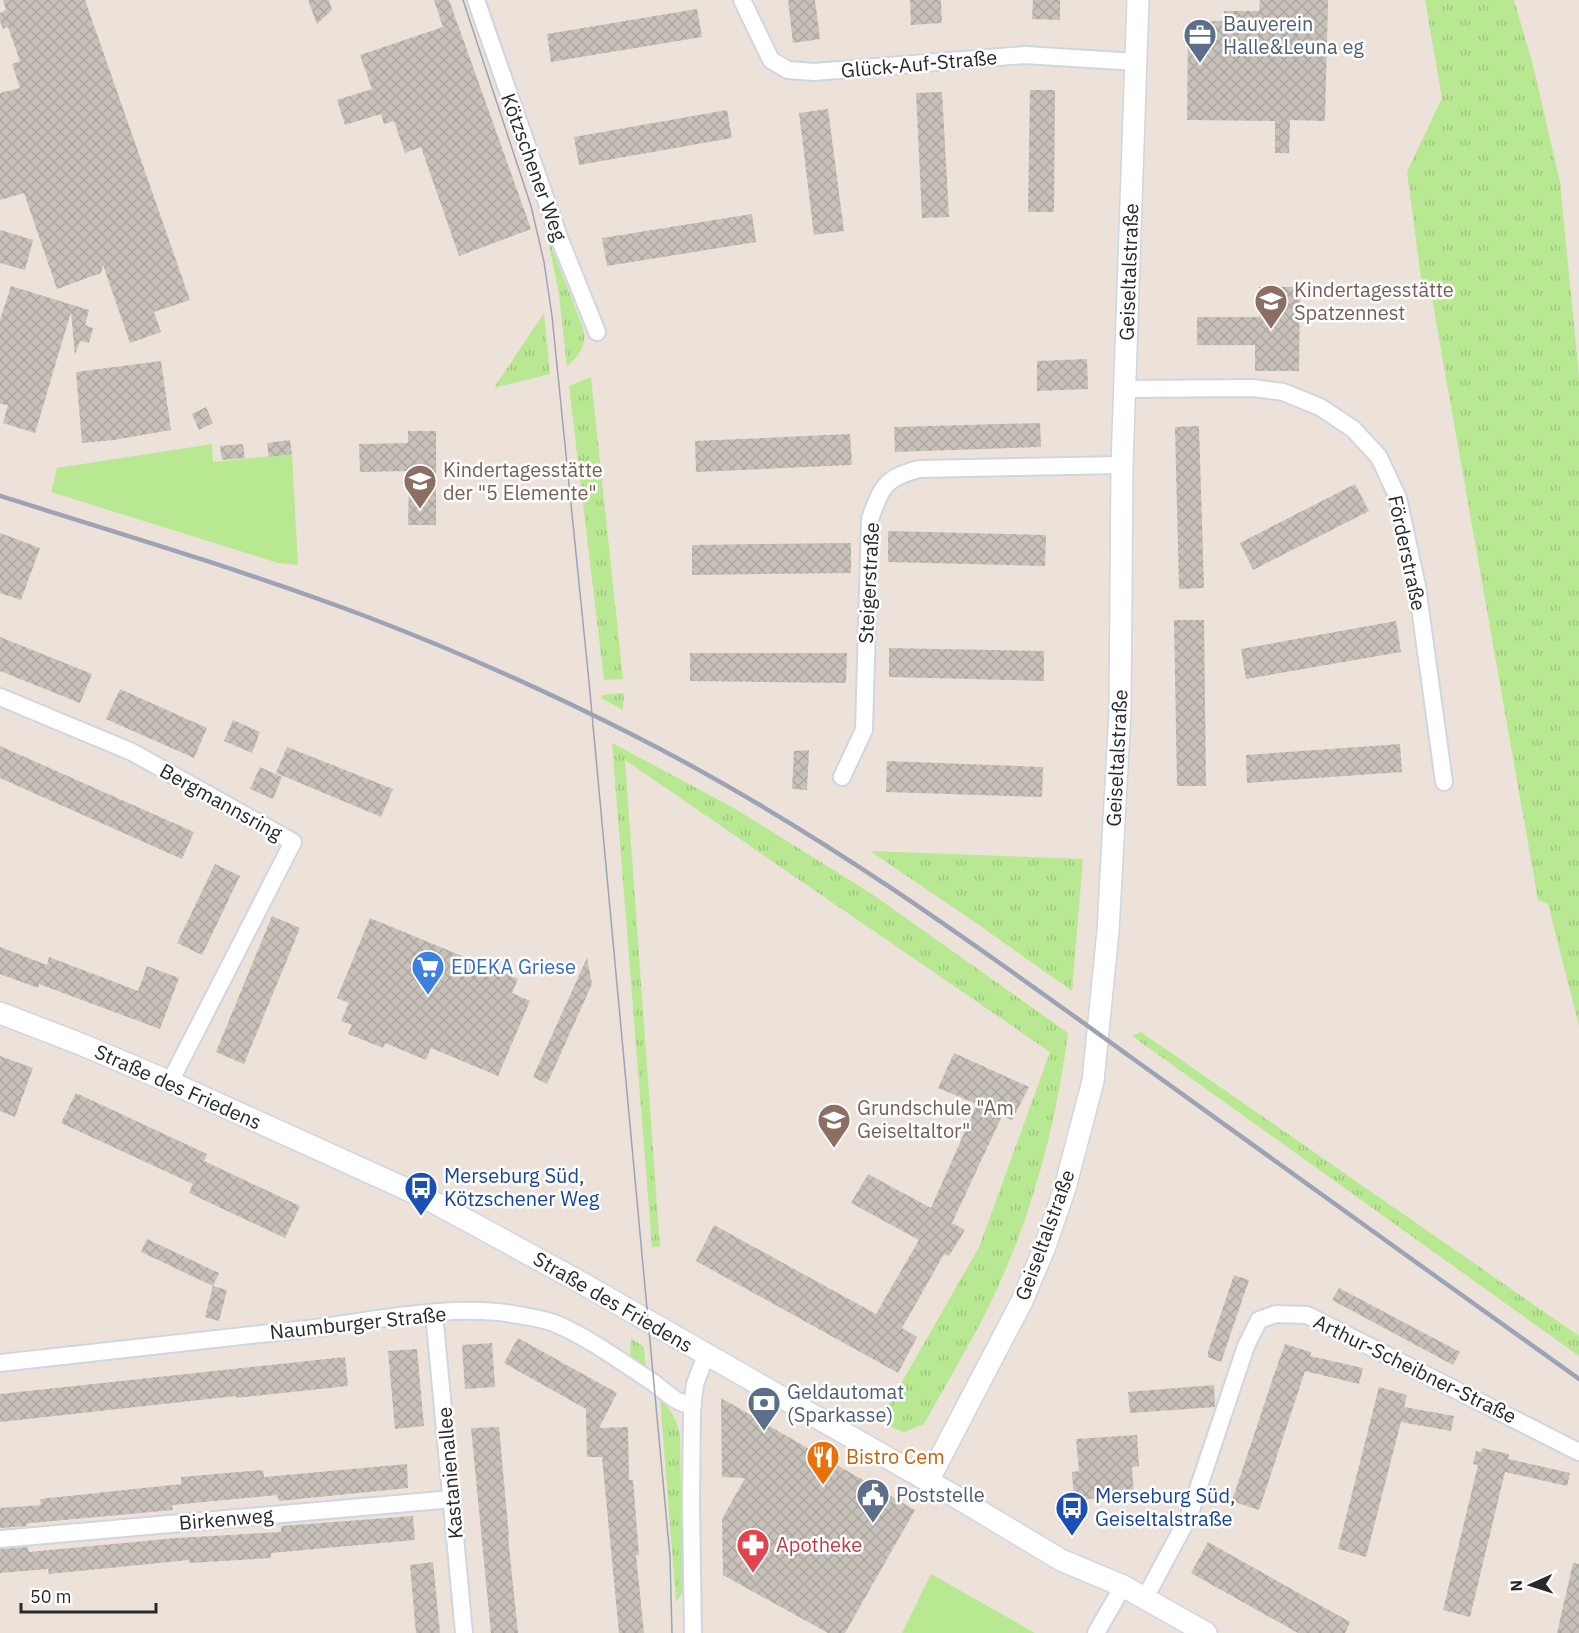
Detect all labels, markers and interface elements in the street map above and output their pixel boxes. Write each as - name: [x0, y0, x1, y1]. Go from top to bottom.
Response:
- place label: Bauverein Halle&Leuna eg: [1223, 10, 1364, 60]
- office icon: Bauverein Halle&Leuna eg: [1182, 17, 1218, 64]
- street label: Glück-Auf-Straße: [840, 43, 998, 84]
- street label: Kötzschener Weg: [495, 89, 574, 245]
- street label: Geiseltalstraße: [1113, 203, 1144, 341]
- place label: Kindertagesstätte Spatzennest: [1294, 276, 1454, 326]
- school or university icon: Kindertagesstätte Spatzennest: [1253, 283, 1289, 330]
- place label: Kindertagesstätte der "5 Elemente": [443, 456, 603, 506]
- school or university icon: Kindertagesstätte der "5 Elemente": [402, 463, 438, 510]
- street label: Förderstraße: [1382, 493, 1433, 613]
- street label: Steigerstraße: [852, 522, 885, 644]
- street label: Geiseltalstraße: [1099, 689, 1134, 827]
- street label: Bergmannsring: [155, 757, 288, 847]
- supermarket icon: EDEKA Griese: [410, 949, 446, 996]
- place label: EDEKA Griese: [451, 953, 576, 980]
- street label: Straße des Friedens: [91, 1038, 266, 1135]
- place label: Grundschule "Am Geiseltaltor": [857, 1094, 1014, 1144]
- school or university icon: Grundschule "Am Geiseltaltor": [816, 1102, 852, 1149]
- place label: Merseburg Süd, Kötzschener Weg: [444, 1162, 600, 1212]
- street label: Geiseltalstraße: [1008, 1166, 1081, 1304]
- bus stop icon: Merseburg Süd, Kötzschener Weg: [403, 1170, 439, 1217]
- street label: Straße des Friedens: [529, 1245, 698, 1358]
- street label: Naumburger Straße: [268, 1300, 448, 1345]
- street label: Arthur-Scheibner-Straße: [1309, 1308, 1521, 1429]
- place label: Geldautomat (Sparkasse): [787, 1378, 904, 1428]
- bank icon: Geldautomat (Sparkasse): [746, 1385, 782, 1432]
- street label: Kastanienallee: [430, 1406, 469, 1540]
- restaurant icon: Bistro Cem: [805, 1439, 841, 1486]
- place label: Bistro Cem: [846, 1443, 945, 1470]
- public building icon: Poststelle: [855, 1477, 891, 1524]
- place label: Poststelle: [896, 1481, 985, 1508]
- place label: Merseburg Süd, Geiseltalstraße: [1095, 1482, 1235, 1532]
- bus stop icon: Merseburg Süd, Geiseltalstraße: [1054, 1490, 1090, 1537]
- street label: Birkenweg: [178, 1501, 275, 1536]
- pharmacy icon: Apotheke: [735, 1527, 771, 1574]
- place label: Apotheke: [776, 1531, 862, 1558]
- north arrow: [1501, 1555, 1561, 1615]
- scale bar: [21, 1576, 156, 1614]
- text: N: [1506, 1579, 1526, 1592]
- text: 50 m: [30, 1585, 72, 1608]

